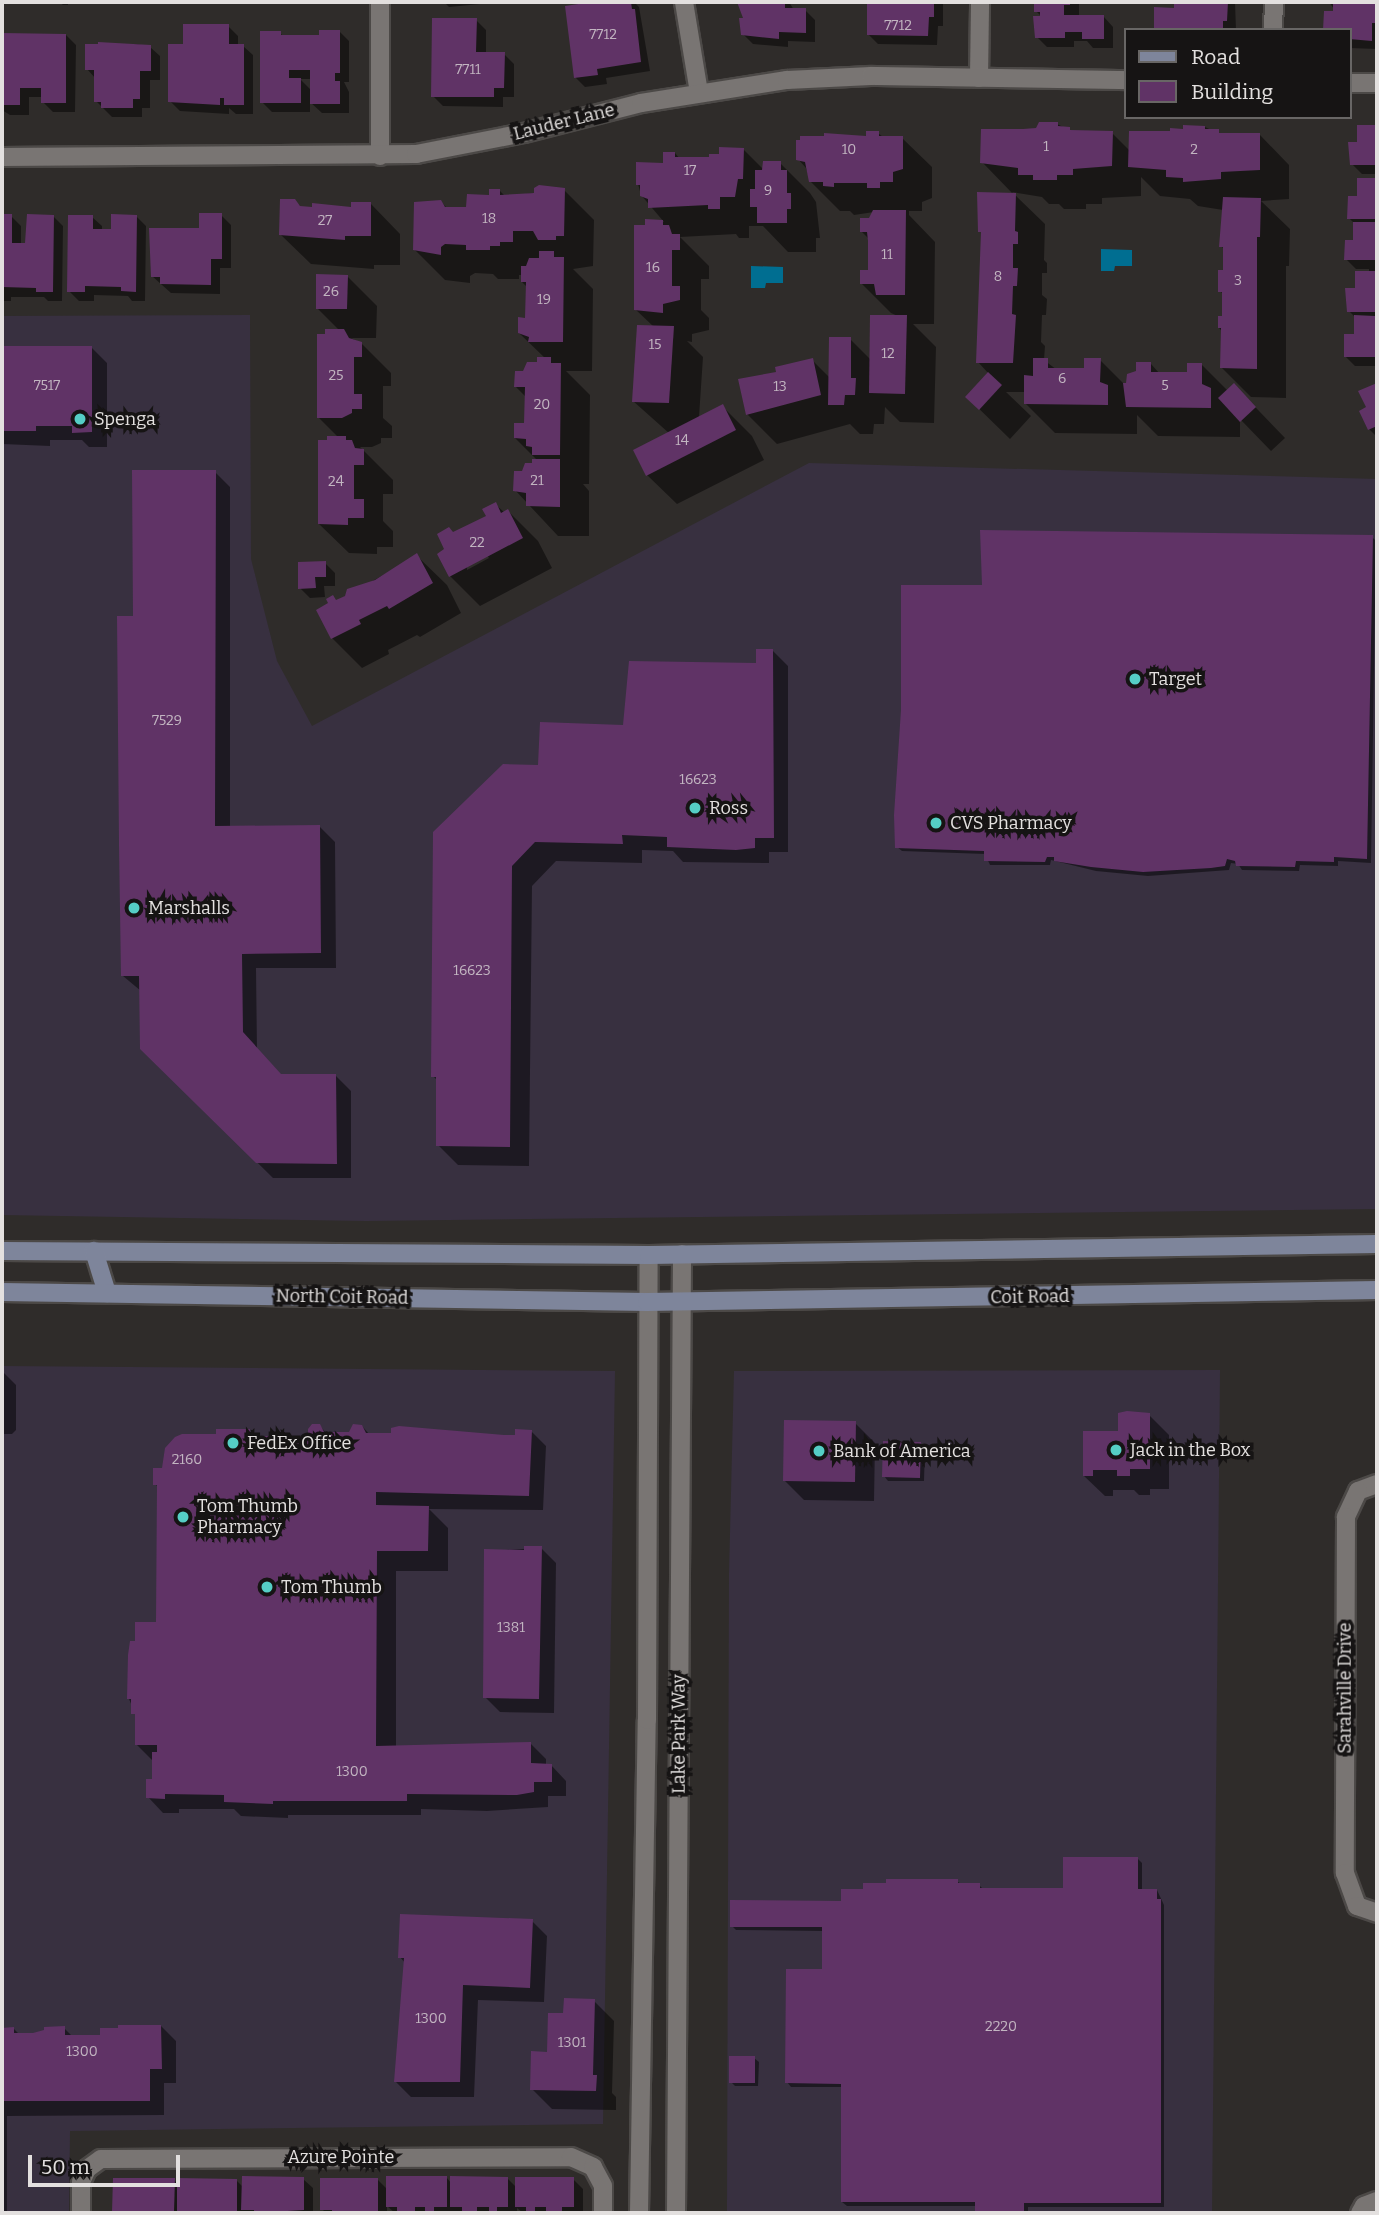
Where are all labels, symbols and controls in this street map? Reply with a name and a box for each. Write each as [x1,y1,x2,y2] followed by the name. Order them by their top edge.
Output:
[884,18,912,34] house number: 7712
[589,27,617,43] house number: 7712
[1124,28,1351,119] legend
[1191,44,1240,70] text: Road
[455,62,481,78] house number: 7711
[1191,79,1273,105] text: Building
[511,99,617,145] street label: Lauder Lane
[1043,139,1049,155] house number: 1
[842,142,856,158] house number: 10
[1190,142,1198,158] house number: 2
[684,163,696,179] house number: 17
[764,183,772,199] house number: 9
[482,211,496,227] house number: 18
[318,213,332,229] house number: 27
[881,247,893,263] house number: 11
[646,260,660,276] house number: 16
[994,269,1002,285] house number: 8
[1234,273,1242,289] house number: 3
[323,284,339,300] house number: 26
[537,292,551,308] house number: 19
[648,337,662,353] house number: 15
[881,346,895,362] house number: 12
[328,368,344,384] house number: 25
[1058,371,1066,387] house number: 6
[34,378,60,394] house number: 7517
[1161,378,1169,394] house number: 5
[773,379,787,395] house number: 13
[534,397,550,413] house number: 20
[94,408,156,430] place label: Spenga
[72,411,88,427] marker: Spenga
[675,433,689,449] house number: 14
[530,473,544,489] house number: 21
[328,474,344,490] house number: 24
[469,535,485,551] house number: 22
[1149,668,1202,690] place label: Target
[1127,671,1143,687] marker: Target
[152,713,182,729] house number: 7529
[679,772,717,788] house number: 16623
[709,797,748,819] place label: Ross
[687,800,703,816] marker: Ross
[950,812,1072,834] place label: CVS Pharmacy
[928,815,944,831] marker: CVS Pharmacy
[148,897,230,919] place label: Marshalls
[126,900,142,916] marker: Marshalls
[453,963,491,979] house number: 16623
[275,1285,409,1309] street label: North Coit Road
[990,1286,1070,1308] street label: Coit Road
[247,1432,351,1454] place label: FedEx Office
[225,1435,241,1451] marker: FedEx Office
[1130,1439,1251,1461] place label: Jack in the Box
[833,1440,971,1462] place label: Bank of America
[1108,1442,1124,1458] marker: Jack in the Box
[811,1443,827,1459] marker: Bank of America
[172,1452,202,1468] house number: 2160
[197,1496,298,1538] place label: Tom Thumb Pharmacy
[175,1509,191,1525] marker: Tom Thumb Pharmacy
[281,1576,382,1598] place label: Tom Thumb
[259,1579,275,1595] marker: Tom Thumb
[497,1620,525,1636] house number: 1381
[1334,1622,1356,1754] street label: Sarahville Drive
[668,1674,690,1794] street label: Lake Park Way
[336,1764,368,1780] house number: 1300
[415,2011,447,2027] house number: 1300
[985,2019,1017,2035] house number: 2220
[558,2035,586,2051] house number: 1301
[66,2044,98,2060] house number: 1300
[32,2142,184,2186] scale bar
[288,2146,394,2168] street label: Azure Pointe
[41,2154,90,2180] text: 50 m

